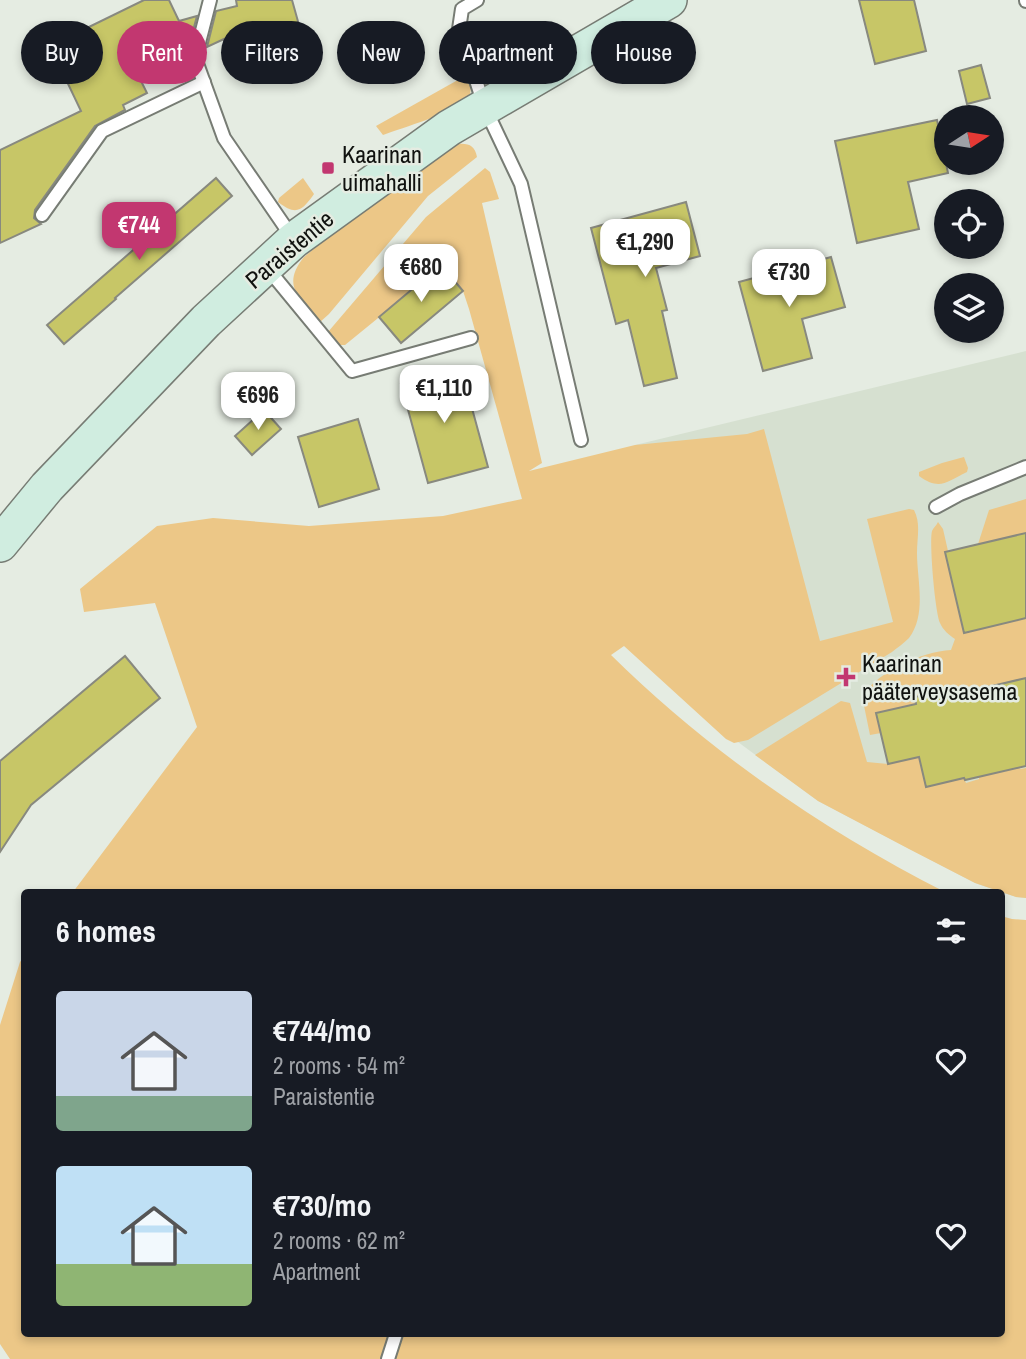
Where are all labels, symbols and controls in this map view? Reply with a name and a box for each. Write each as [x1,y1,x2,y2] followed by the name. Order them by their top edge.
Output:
[21,21,103,84] chip: Buy
[117,21,207,84] chip: Rent
[221,21,323,84] chip: Filters
[337,21,425,84] chip: New
[439,21,577,84] chip: Apartment
[591,21,696,84] chip: House
[934,105,1004,175] north arrow
[934,105,1004,343] map controls
[342,138,422,198] place label: Kaarinan uimahalli
[320,160,336,176] marker: Kaarinan uimahalli
[934,189,1004,259] button: locate
[98,202,180,262] pin: €744
[238,203,340,295] street label: Paraistentie
[118,209,160,240] text: €744
[588,219,702,279] pin: €1,290
[616,226,674,257] text: €1,290
[380,244,462,304] pin: €680
[748,250,830,309] pin: €730
[400,251,442,282] text: €680
[768,256,810,287] text: €730
[934,273,1004,343] button: layers
[387,366,501,425] pin: €1,110
[217,372,299,432] pin: €696
[416,372,472,403] text: €1,110
[237,379,279,410] text: €696
[862,647,1017,707] place label: Kaarinan pääterveysasema
[836,667,856,687] marker: Kaarinan pääterveysasema
[56,911,156,951] text: 6 homes
[932,912,970,950] icon: filters
[273,1010,371,1050] text: €744/mo
[112,1019,196,1103] icon: home
[932,1042,970,1080] icon: heart
[273,1050,405,1081] text: 2 rooms · 54 m²
[273,1081,375,1112] text: Paraistentie
[273,1185,371,1225] text: €730/mo
[112,1194,196,1278] icon: home
[932,1217,970,1255] icon: heart
[273,1225,405,1256] text: 2 rooms · 62 m²
[273,1256,360,1287] text: Apartment

